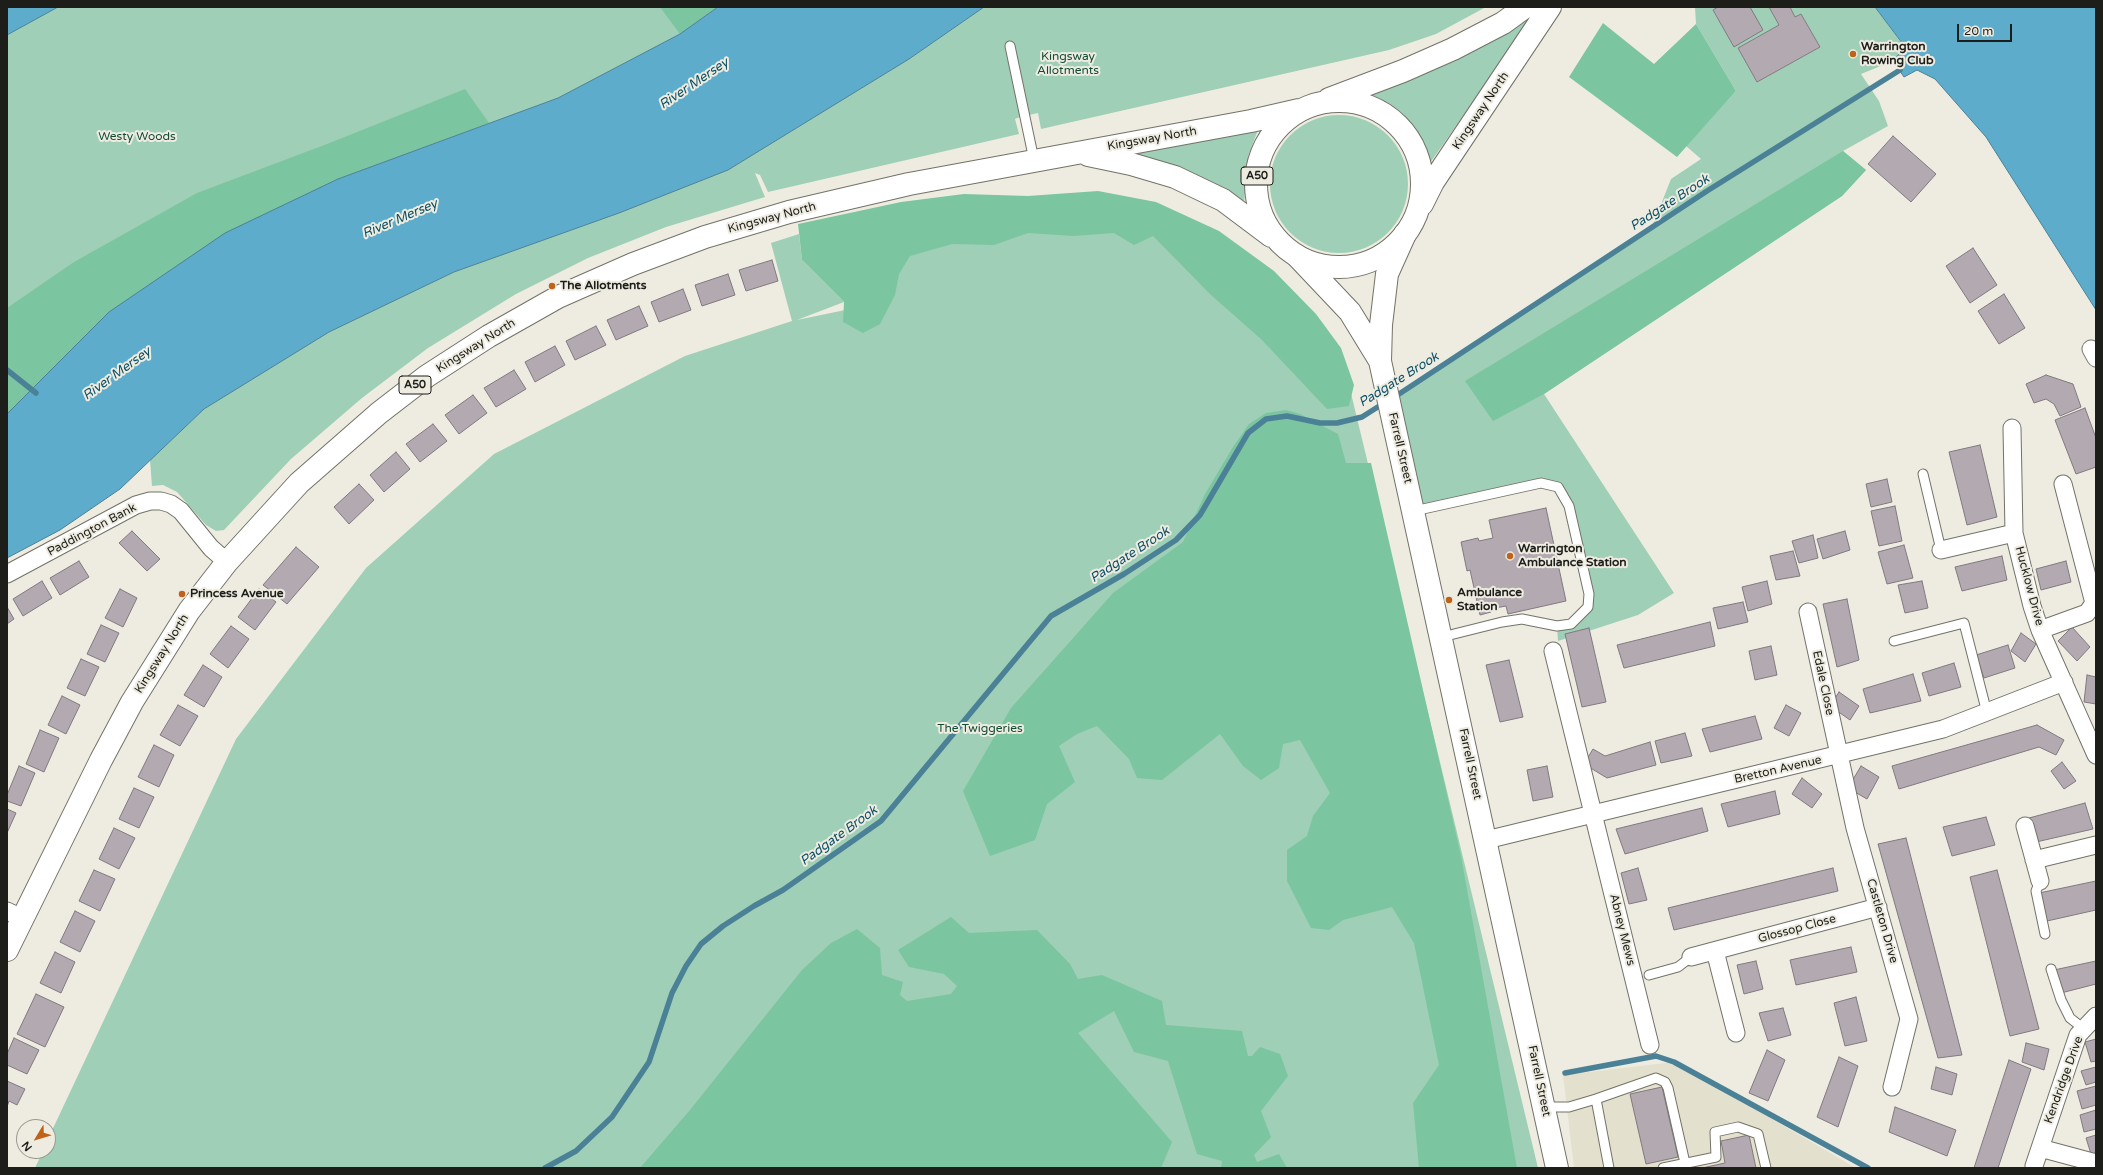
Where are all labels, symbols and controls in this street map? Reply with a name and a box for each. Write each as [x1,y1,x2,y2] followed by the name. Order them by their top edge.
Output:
[1959,16,2014,42] scale bar
[1964,24,1993,38] text: 20 m
[1861,40,1933,68] place label: Warrington Rowing Club
[1848,49,1858,59] marker: Warrington Rowing Club
[1037,50,1099,78] park label: Kingsway Allotments
[656,55,732,113] water label: River Mersey
[1450,69,1512,153] street label: Kingsway North
[1106,124,1198,154] street label: Kingsway North
[98,130,176,144] park label: Westy Woods
[1241,167,1273,185] road number: A50
[1627,172,1713,234] water label: Padgate Brook
[360,196,440,242] water label: River Mersey
[726,199,818,237] street label: Kingsway North
[560,279,646,293] place label: The Allotments
[547,281,557,291] marker: The Allotments
[434,316,518,376] street label: Kingsway North
[80,344,154,404] water label: River Mersey
[1356,349,1442,411] water label: Padgate Brook
[399,376,431,394] road number: A50
[1385,411,1415,485] street label: Farrell Street
[45,500,139,560] street label: Paddington Bank
[1087,524,1173,586] water label: Padgate Brook
[1518,542,1627,570] place label: Warrington Ambulance Station
[2011,545,2047,627] street label: Hucklow Drive
[1505,551,1515,561] marker: Warrington Ambulance Station
[1457,586,1522,614] place label: Ambulance Station
[190,587,284,601] place label: Princess Avenue
[177,589,187,599] marker: Princess Avenue
[1444,595,1454,605] marker: Ambulance Station
[132,612,192,696] street label: Kingsway North
[1809,649,1837,717] street label: Edale Close
[937,722,1023,736] park label: The Twiggeries
[1455,727,1485,801] street label: Farrell Street
[1733,753,1823,787] street label: Bretton Avenue
[797,803,881,869] water label: Padgate Brook
[1863,877,1901,965] street label: Castleton Drive
[1606,893,1638,967] street label: Abney Mews
[1756,912,1838,946] street label: Glossop Close
[2042,1034,2086,1126] street label: Kendridge Drive
[1524,1044,1554,1118] street label: Farrell Street
[16,1119,56,1159] north arrow
[19,1139,35,1154] text: N

